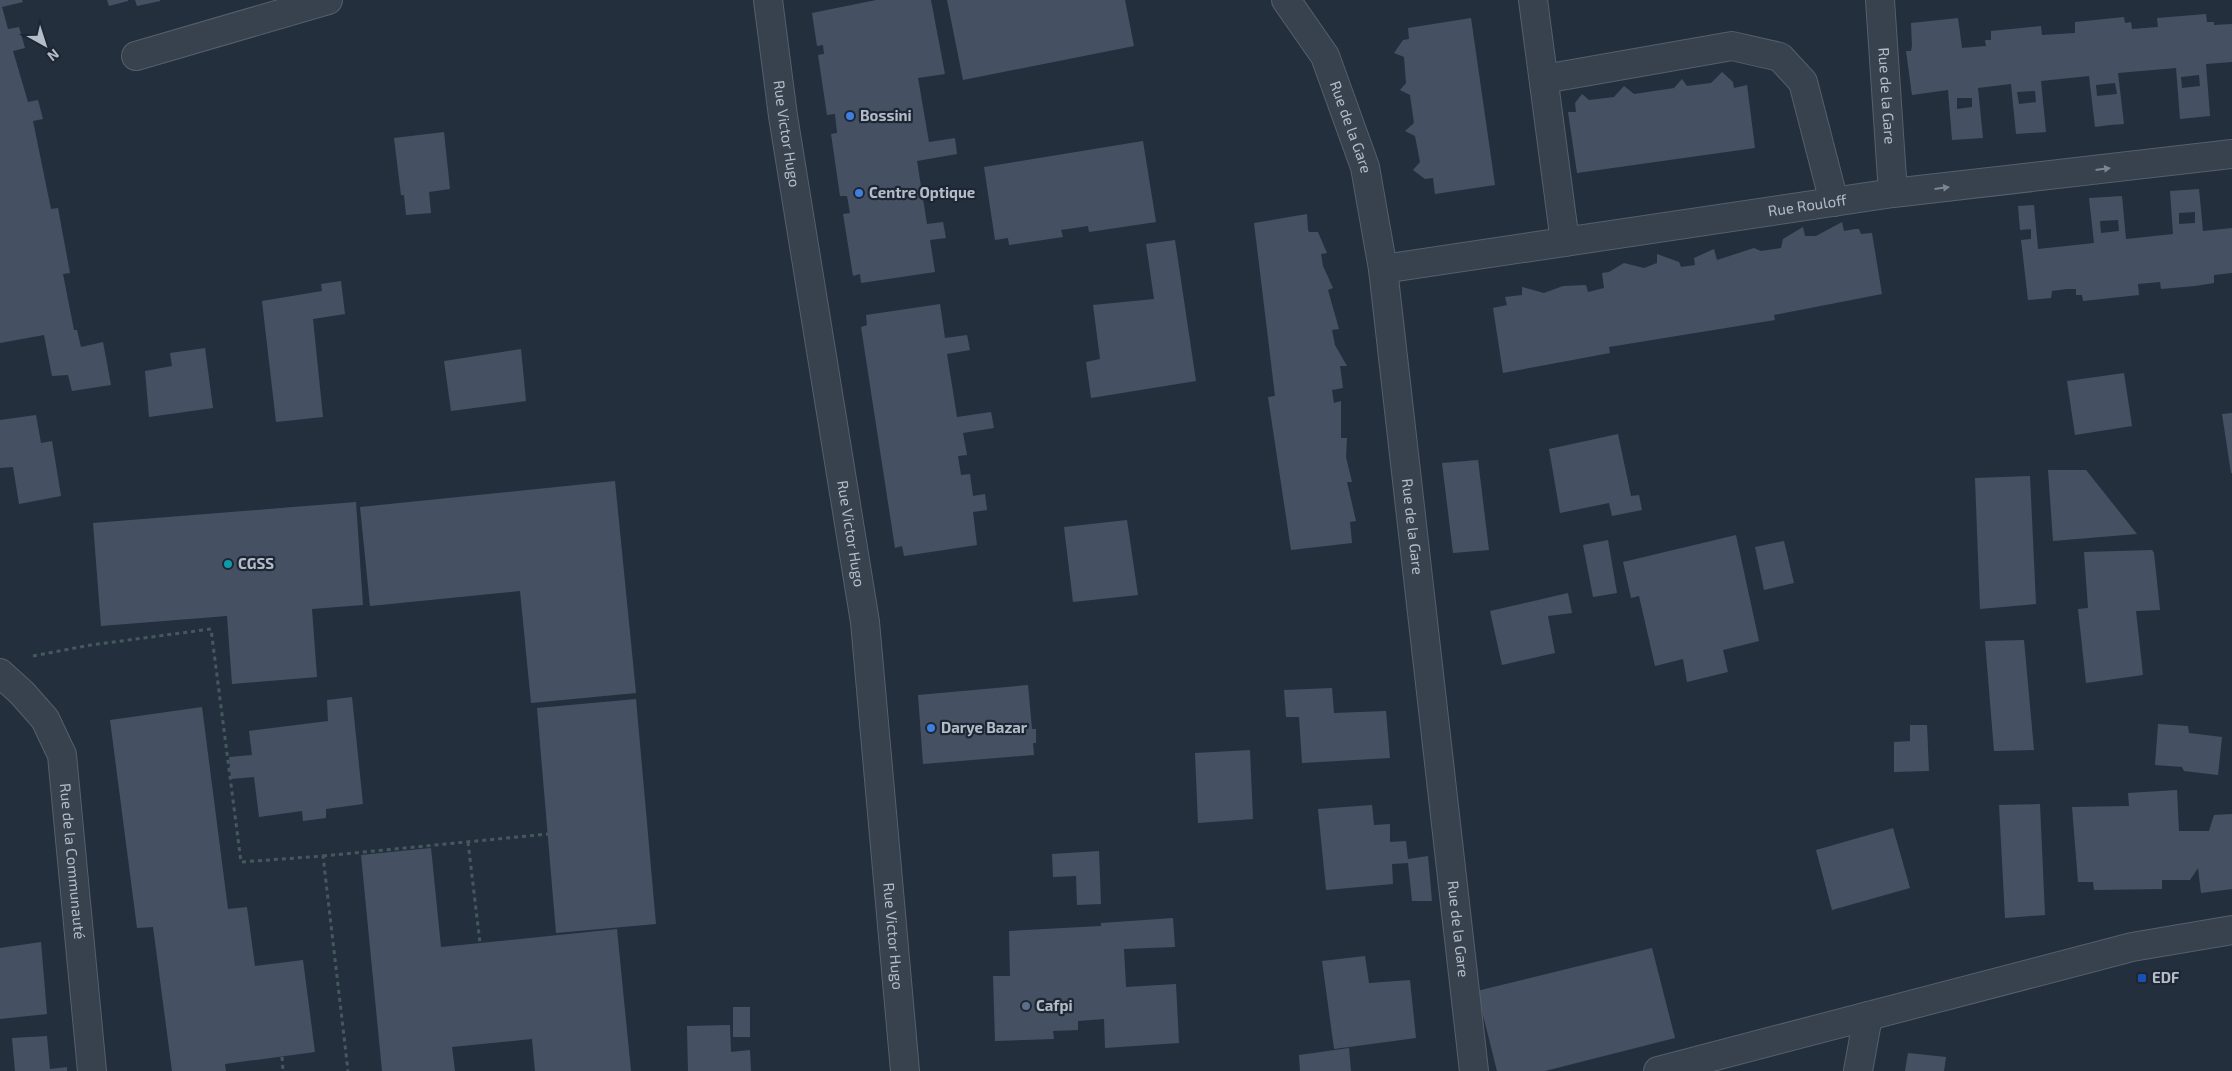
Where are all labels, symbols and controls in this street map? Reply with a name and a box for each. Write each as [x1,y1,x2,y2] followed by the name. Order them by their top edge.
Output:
[20,20,70,70] north arrow
[44,46,63,65] text: N
[1875,47,1900,145] street label: Rue de la Gare
[1327,78,1376,175] street label: Rue de la Gare
[770,79,804,188] street label: Rue Victor Hugo
[860,106,912,124] place label: Bossini
[844,110,856,122] marker: Bossini
[2095,164,2111,172] one-way arrow
[869,183,975,201] place label: Centre Optique
[1934,183,1950,191] one-way arrow
[853,187,865,199] marker: Centre Optique
[1767,190,1848,220] street label: Rue Rouloff
[1399,477,1428,576] street label: Rue de la Gare
[834,479,869,588] street label: Rue Victor Hugo
[238,554,274,572] place label: CGSS
[222,558,234,570] marker: CGSS
[941,718,1028,737] place label: Darye Bazar
[925,722,937,734] marker: Darye Bazar
[57,782,89,940] street label: Rue de la Communauté
[1444,880,1473,978] street label: Rue de la Gare
[880,882,908,991] street label: Rue Victor Hugo
[2152,968,2179,986] place label: EDF
[2136,972,2148,984] marker: EDF
[1036,996,1073,1014] place label: Cafpi
[1020,1000,1032,1012] marker: Cafpi

